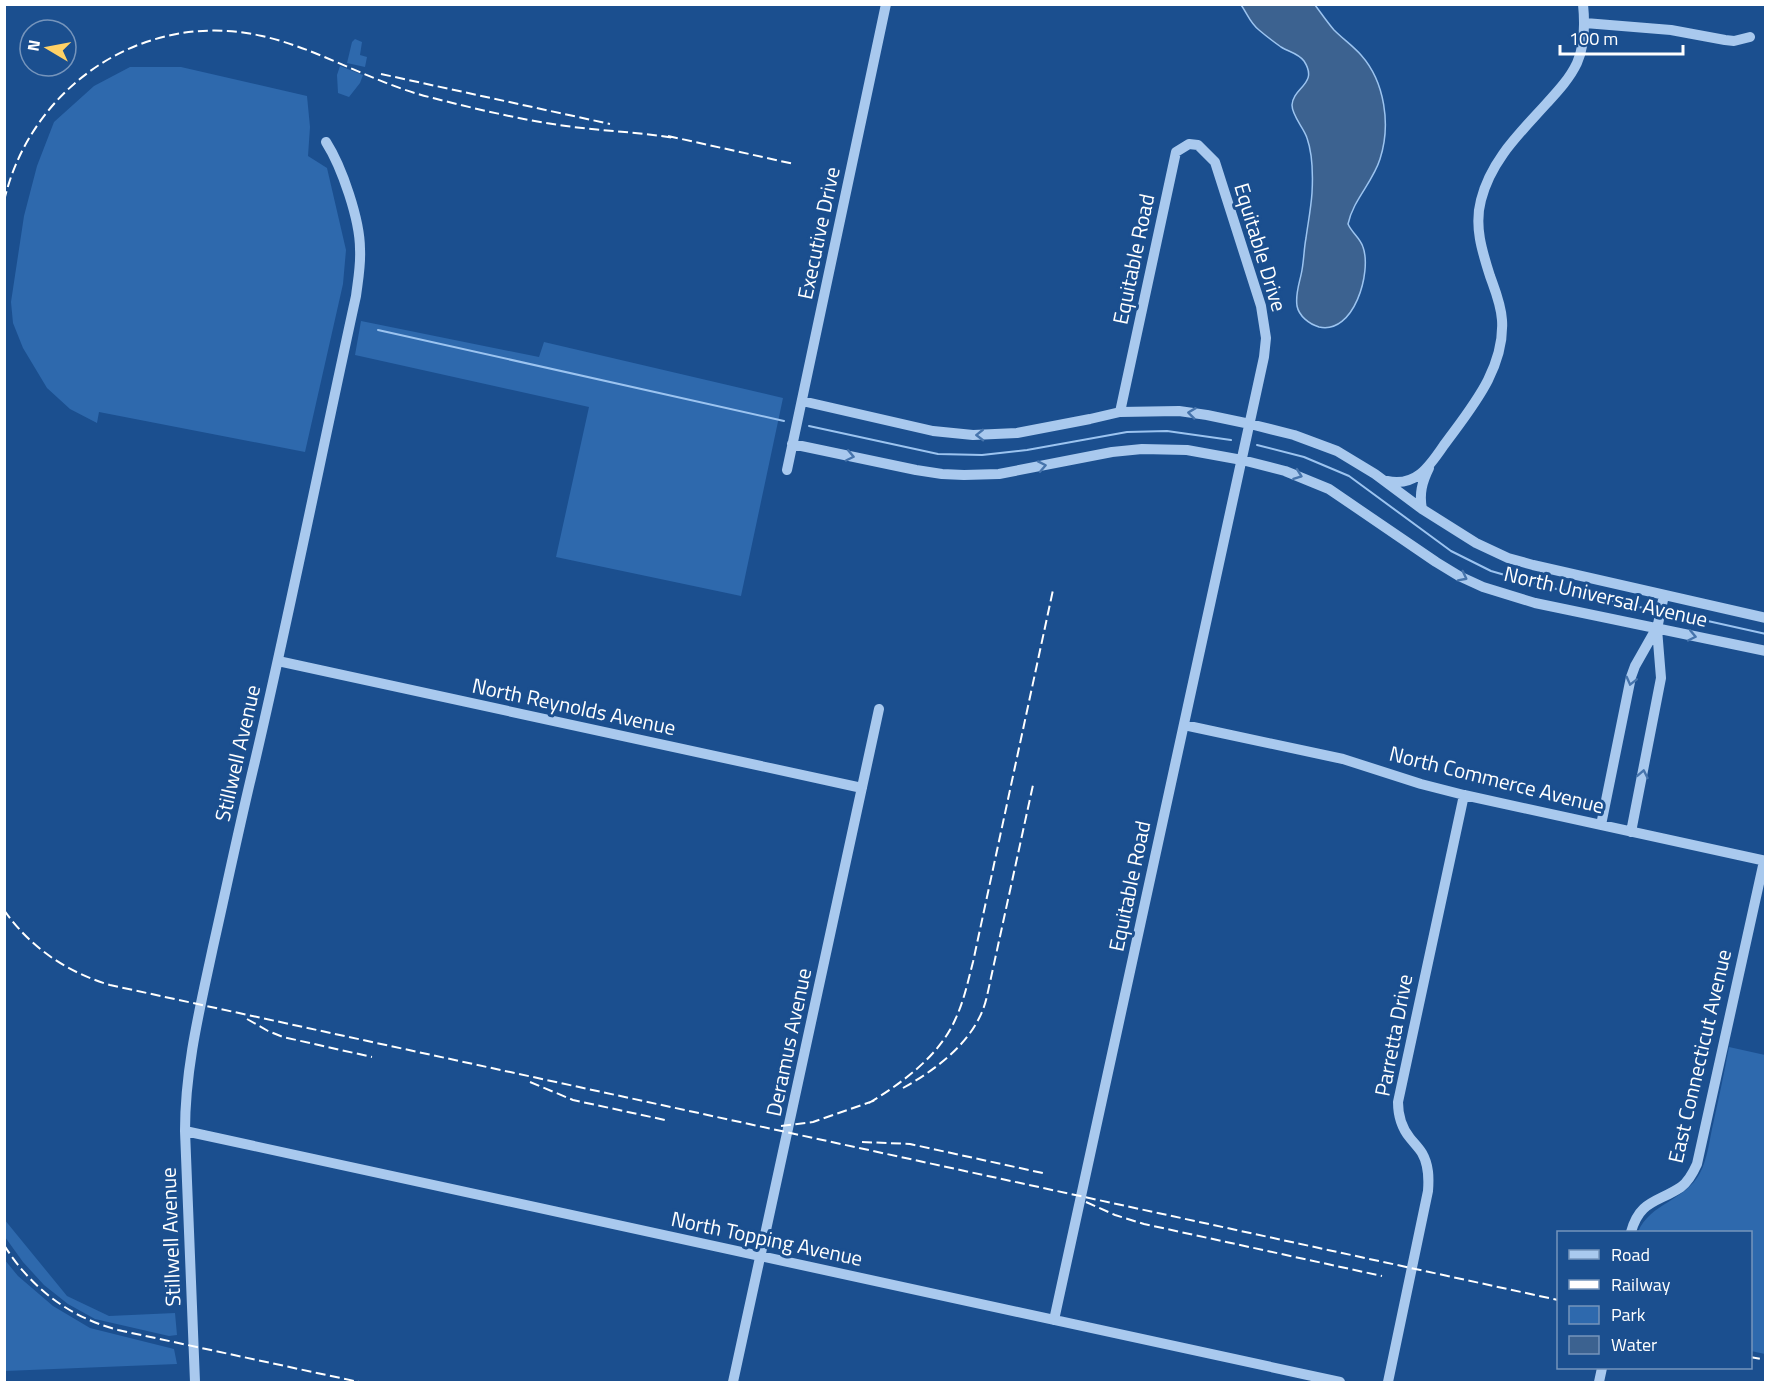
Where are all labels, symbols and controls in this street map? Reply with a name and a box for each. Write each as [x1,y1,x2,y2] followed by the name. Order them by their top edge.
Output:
[18,18,78,78] north arrow
[1560,18,1683,56] scale bar
[1569,25,1618,52] text: 100 m
[20,38,46,53] text: N
[788,164,848,302] street label: Executive Drive
[1226,179,1296,315] street label: Equitable Drive
[1104,191,1162,327] street label: Equitable Road
[1188,407,1197,420] one-way arrow
[976,428,985,441] one-way arrow
[844,449,854,462] one-way arrow
[1038,460,1047,472] one-way arrow
[1292,468,1303,481] one-way arrow
[1501,557,1711,635] street label: North Universal Avenue
[1457,570,1468,582] one-way arrow
[1687,629,1697,642] one-way arrow
[469,669,679,743] street label: North Reynolds Avenue
[1625,676,1638,686] one-way arrow
[206,681,268,825] street label: Stillwell Avenue
[1386,737,1608,821] street label: North Commerce Avenue
[1636,770,1649,780] one-way arrow
[1100,818,1158,954] street label: Equitable Road
[1659,946,1739,1166] street label: East Connecticut Avenue
[757,965,819,1119] street label: Deramus Avenue
[1366,971,1420,1099] street label: Parretta Drive
[152,1167,188,1307] street label: Stillwell Avenue
[668,1202,866,1274] street label: North Topping Avenue
[1557,1231,1752,1369] legend
[1611,1241,1650,1268] text: Road
[1611,1271,1671,1298] text: Railway
[1611,1301,1646,1328] text: Park
[1611,1331,1657,1358] text: Water

